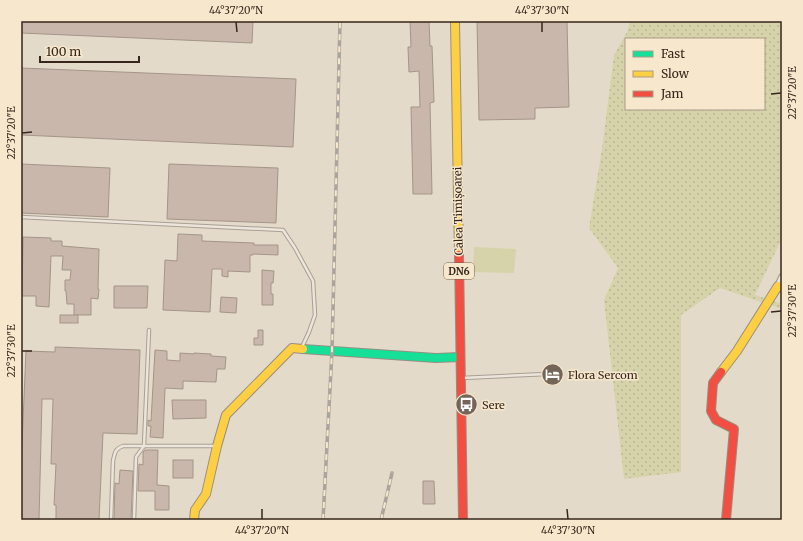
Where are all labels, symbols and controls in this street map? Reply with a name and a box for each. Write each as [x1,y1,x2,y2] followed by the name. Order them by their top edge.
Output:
[209,4,263,17] text: 44°37'20"N
[515,4,569,17] text: 44°37'30"N
[40,38,139,64] scale bar
[625,38,765,110] legend
[46,44,81,59] text: 100 m
[661,46,685,61] text: Fast
[661,66,690,81] text: Slow
[786,66,799,120] text: 22°37'20"E
[660,86,684,101] text: Jam
[5,106,18,160] text: 22°37'20"E
[450,166,466,255] street label: Calea Timișoarei
[444,263,474,279] road number: DN6
[786,284,799,337] text: 22°37'30"E
[5,324,18,377] text: 22°37'30"E
[540,362,566,388] hotel icon: Flora Sercom
[568,368,638,382] place label: Flora Sercom
[454,392,480,418] bus stop icon: Sere
[482,398,505,412] place label: Sere
[235,524,289,537] text: 44°37'20"N
[541,524,595,537] text: 44°37'30"N

